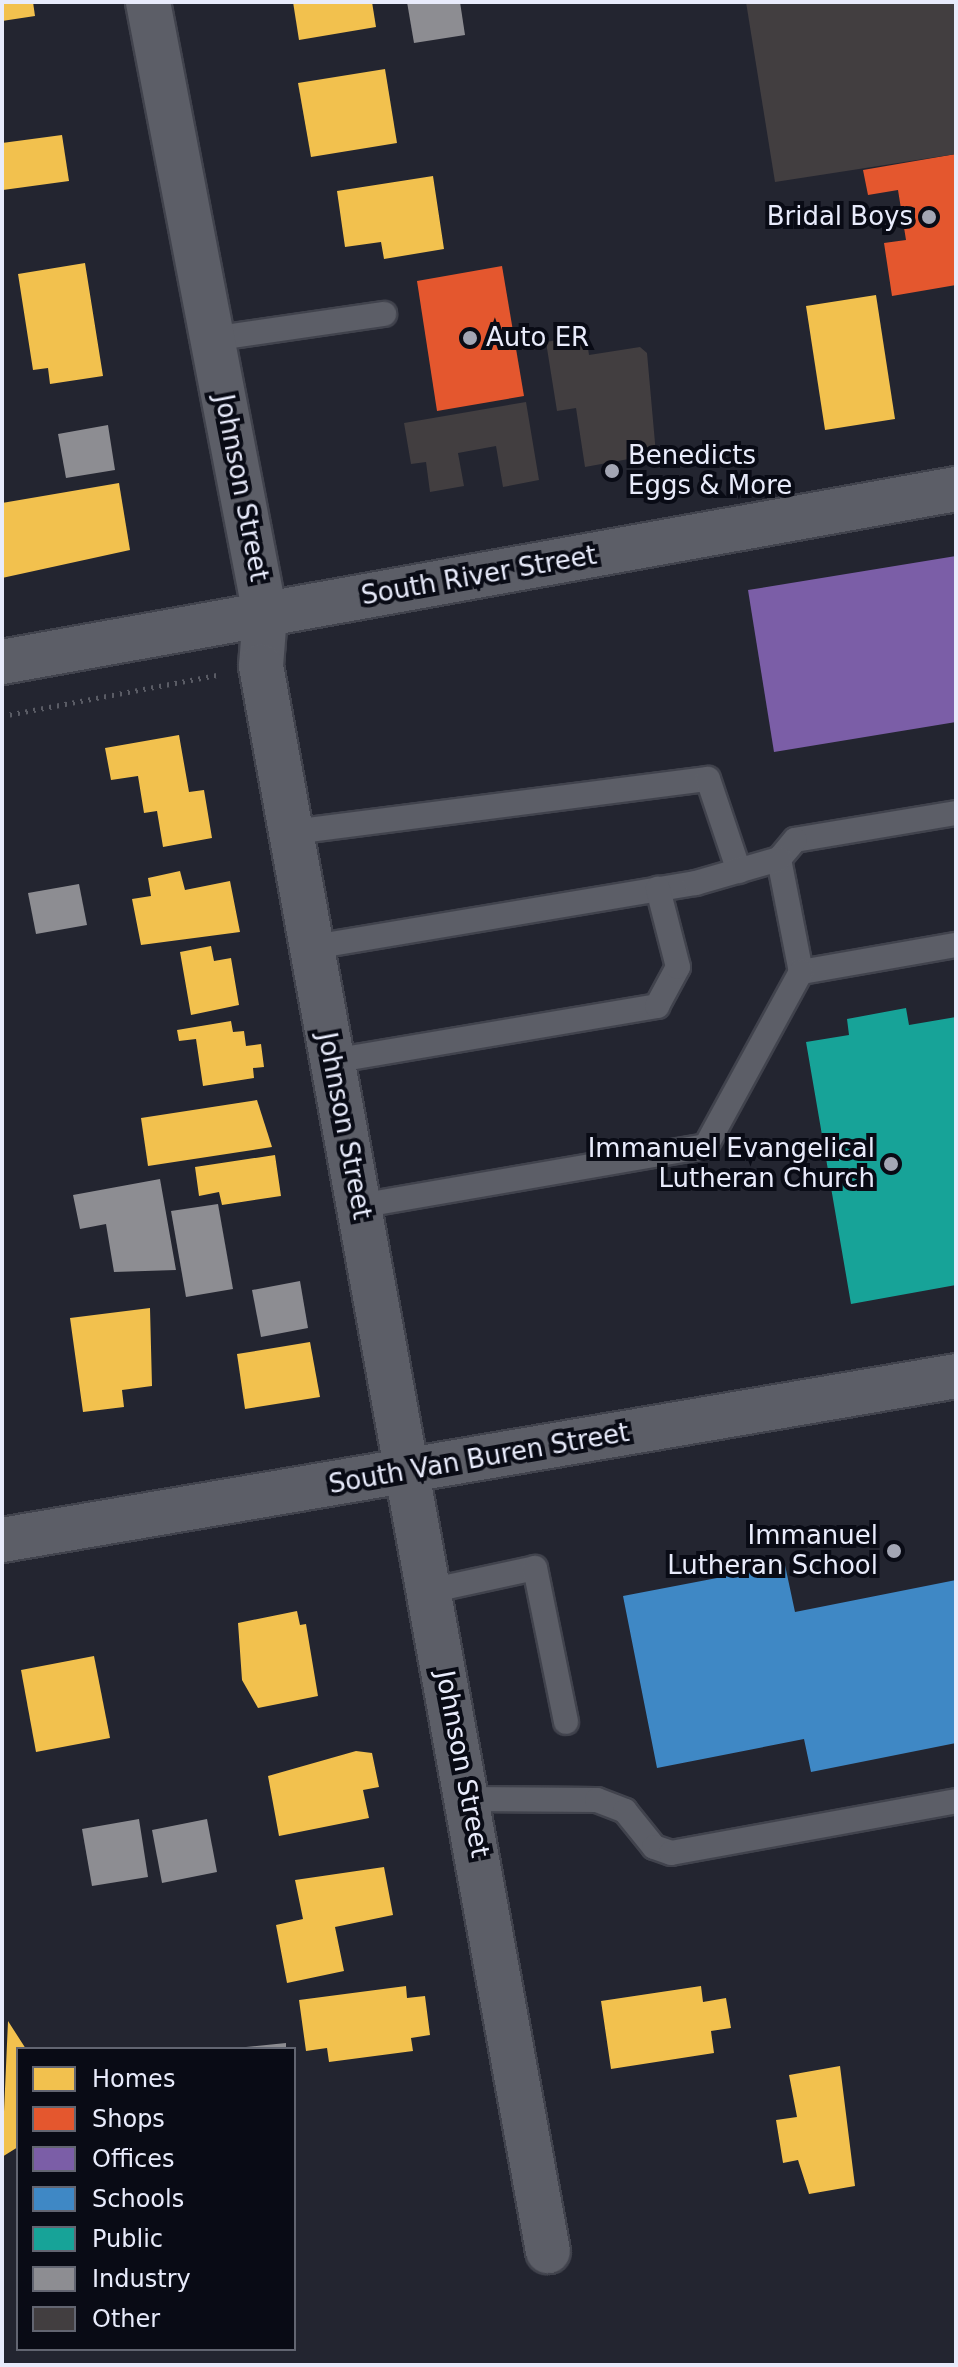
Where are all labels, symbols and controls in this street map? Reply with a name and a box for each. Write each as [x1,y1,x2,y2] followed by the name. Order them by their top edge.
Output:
[767,201,913,233] place label: Bridal Boys
[920,208,938,226] marker: Bridal Boys
[486,322,589,354] place label: Auto ER
[461,329,479,347] marker: Auto ER
[208,392,274,584] street label: Johnson Street
[628,440,792,502] place label: Benedicts Eggs & More
[603,462,621,480] marker: Benedicts Eggs & More
[359,540,599,612] street label: South River Street
[311,1030,377,1222] street label: Johnson Street
[588,1133,875,1194] place label: Immanuel Evangelical Lutheran Church
[882,1155,900,1173] marker: Immanuel Evangelical Lutheran Church
[326,1417,632,1501] street label: South Van Buren Street
[667,1520,878,1582] place label: Immanuel Lutheran School
[885,1542,903,1560] marker: Immanuel Lutheran School
[429,1668,495,1860] street label: Johnson Street
[16,2047,296,2351] legend
[92,2065,175,2093] text: Homes
[92,2105,165,2133] text: Shops
[92,2145,175,2173] text: Offices
[92,2185,184,2213] text: Schools
[92,2225,163,2253] text: Public
[92,2265,191,2293] text: Industry
[92,2305,160,2333] text: Other

